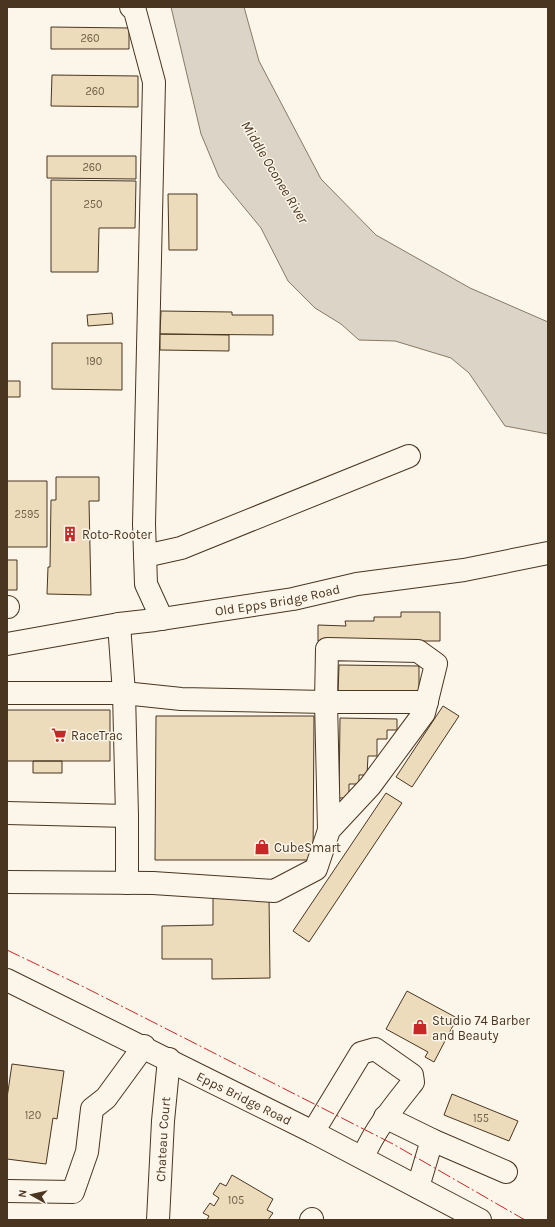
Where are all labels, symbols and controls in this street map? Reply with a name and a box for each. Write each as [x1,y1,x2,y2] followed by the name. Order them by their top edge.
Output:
[80,32,100,45] house number: 260
[85,85,105,98] house number: 260
[237,118,313,228] water label: Middle Oconee River
[82,161,102,174] house number: 260
[83,198,103,211] house number: 250
[86,355,102,368] house number: 190
[14,508,40,521] house number: 2595
[61,525,79,543] building icon: Roto-Rooter
[82,527,152,542] place label: Roto-Rooter
[214,581,341,619] street label: Old Epps Bridge Road
[50,726,68,744] supermarket icon: RaceTrac
[71,728,123,743] place label: RaceTrac
[253,838,271,856] shop icon: CubeSmart
[274,840,341,855] place label: CubeSmart
[432,1013,530,1043] place label: Studio 74 Barber and Beauty
[411,1018,429,1036] shop icon: Studio 74 Barber and Beauty
[194,1069,294,1128] street label: Epps Bridge Road
[153,1096,173,1182] street label: Chateau Court
[25,1109,41,1122] house number: 120
[473,1112,489,1125] house number: 155
[12,1175,52,1215] north arrow
[16,1189,30,1198] text: N
[228,1194,244,1207] house number: 105

